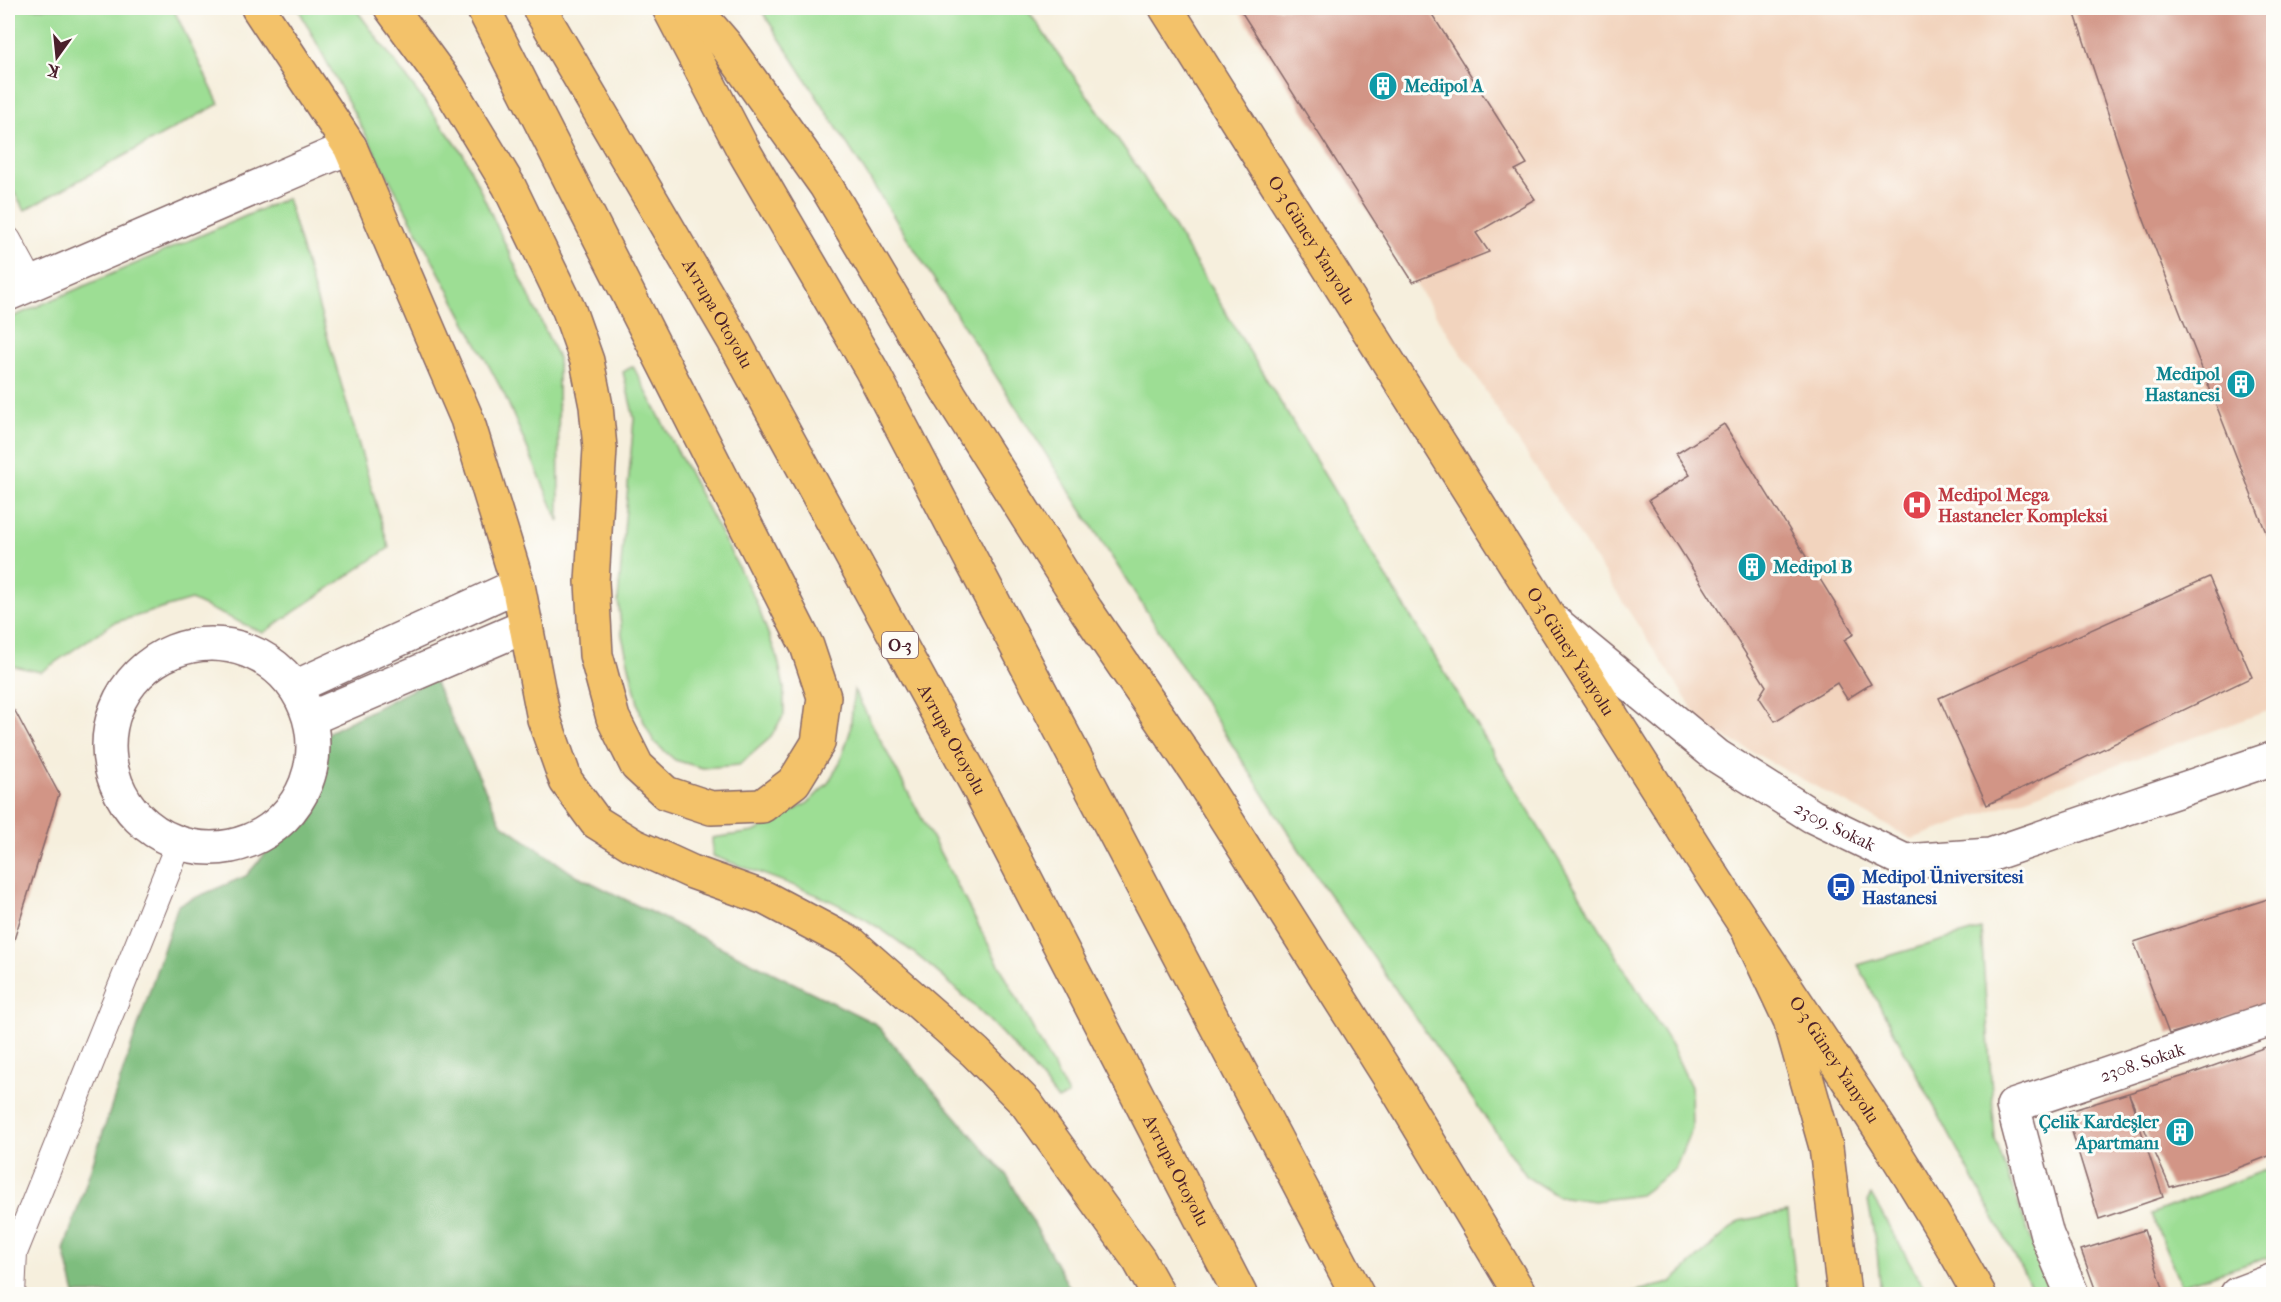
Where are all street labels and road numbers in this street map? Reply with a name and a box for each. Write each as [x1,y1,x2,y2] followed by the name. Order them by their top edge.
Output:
[1263,172,1359,308] street label: O-3 Güney Yanyolu
[677,255,757,372] street label: Avrupa Otoyolu
[1522,584,1618,720] street label: O-3 Güney Yanyolu
[882,632,918,658] road number: O-3
[912,680,990,798] street label: Avrupa Otoyolu
[1790,797,1880,856] street label: 2309. Sokak
[1784,992,1883,1127] street label: O-3 Güney Yanyolu
[2097,1039,2188,1087] street label: 2308. Sokak
[1138,1111,1213,1230] street label: Avrupa Otoyolu

